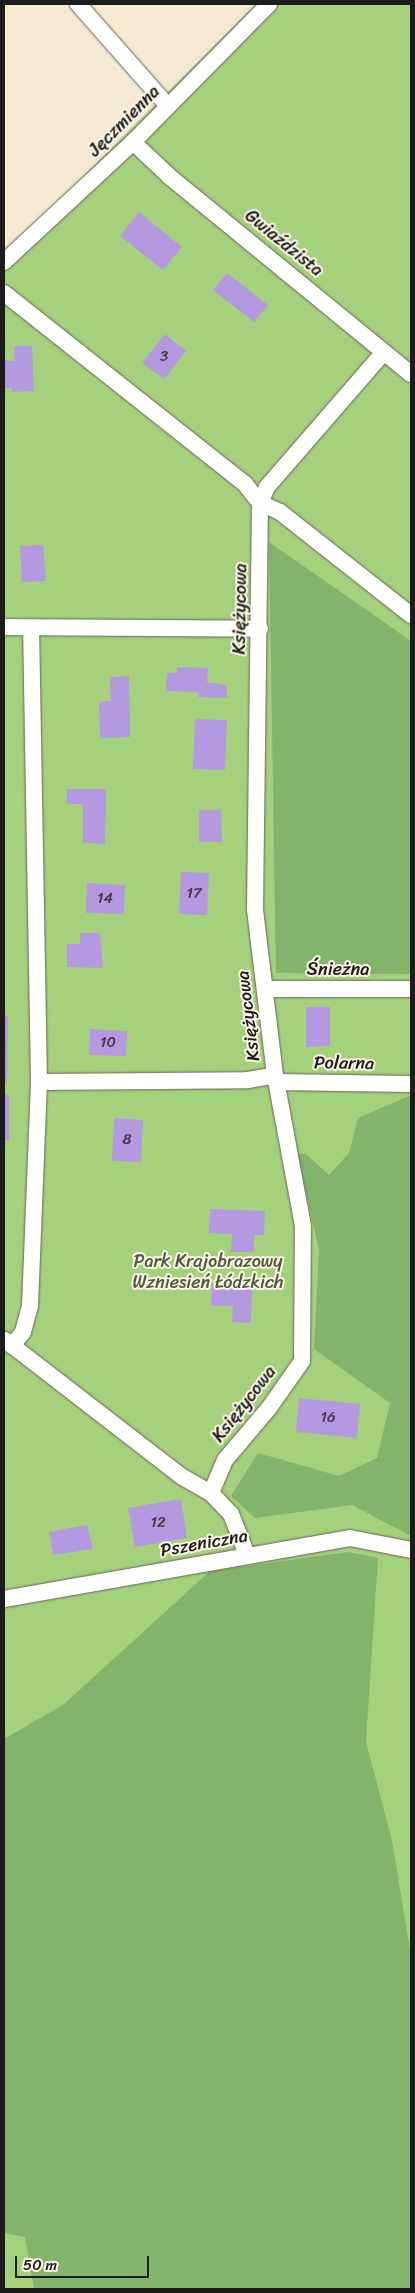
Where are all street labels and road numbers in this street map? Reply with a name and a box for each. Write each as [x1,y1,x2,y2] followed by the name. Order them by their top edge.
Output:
[84,81,164,161] street label: Jęczmienna
[241,205,327,281] street label: Gwiaździsta
[228,563,252,655] street label: Księżycowa
[307,958,369,980] street label: Śnieżna
[232,970,264,1062] street label: Księżycowa
[314,1052,374,1074] street label: Polarna
[207,1362,281,1446] street label: Księżycowa
[159,1525,249,1561] street label: Pszeniczna

